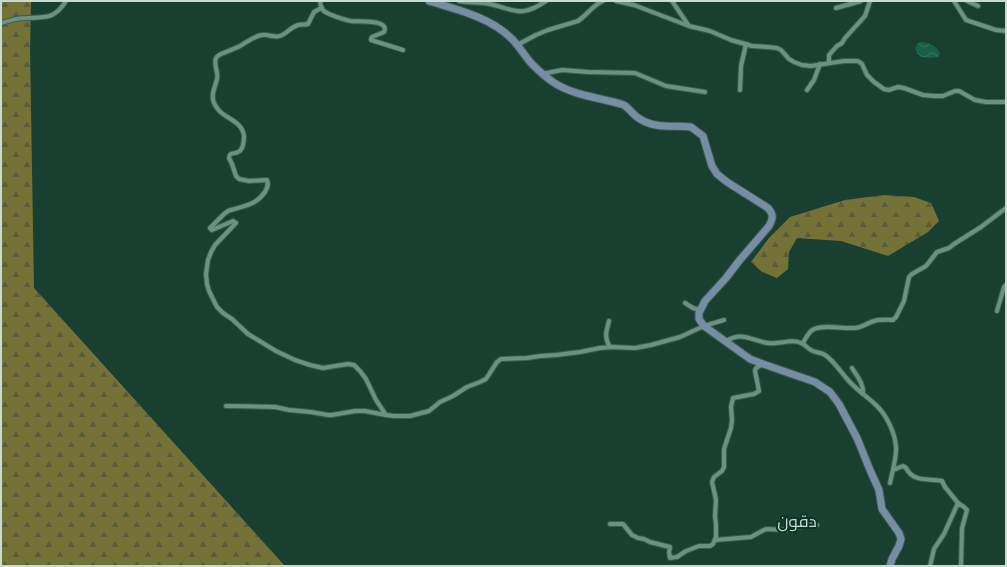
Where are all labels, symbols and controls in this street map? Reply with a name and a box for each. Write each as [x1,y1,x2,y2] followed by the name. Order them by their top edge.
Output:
[777,511,817,532] district label: دقون

